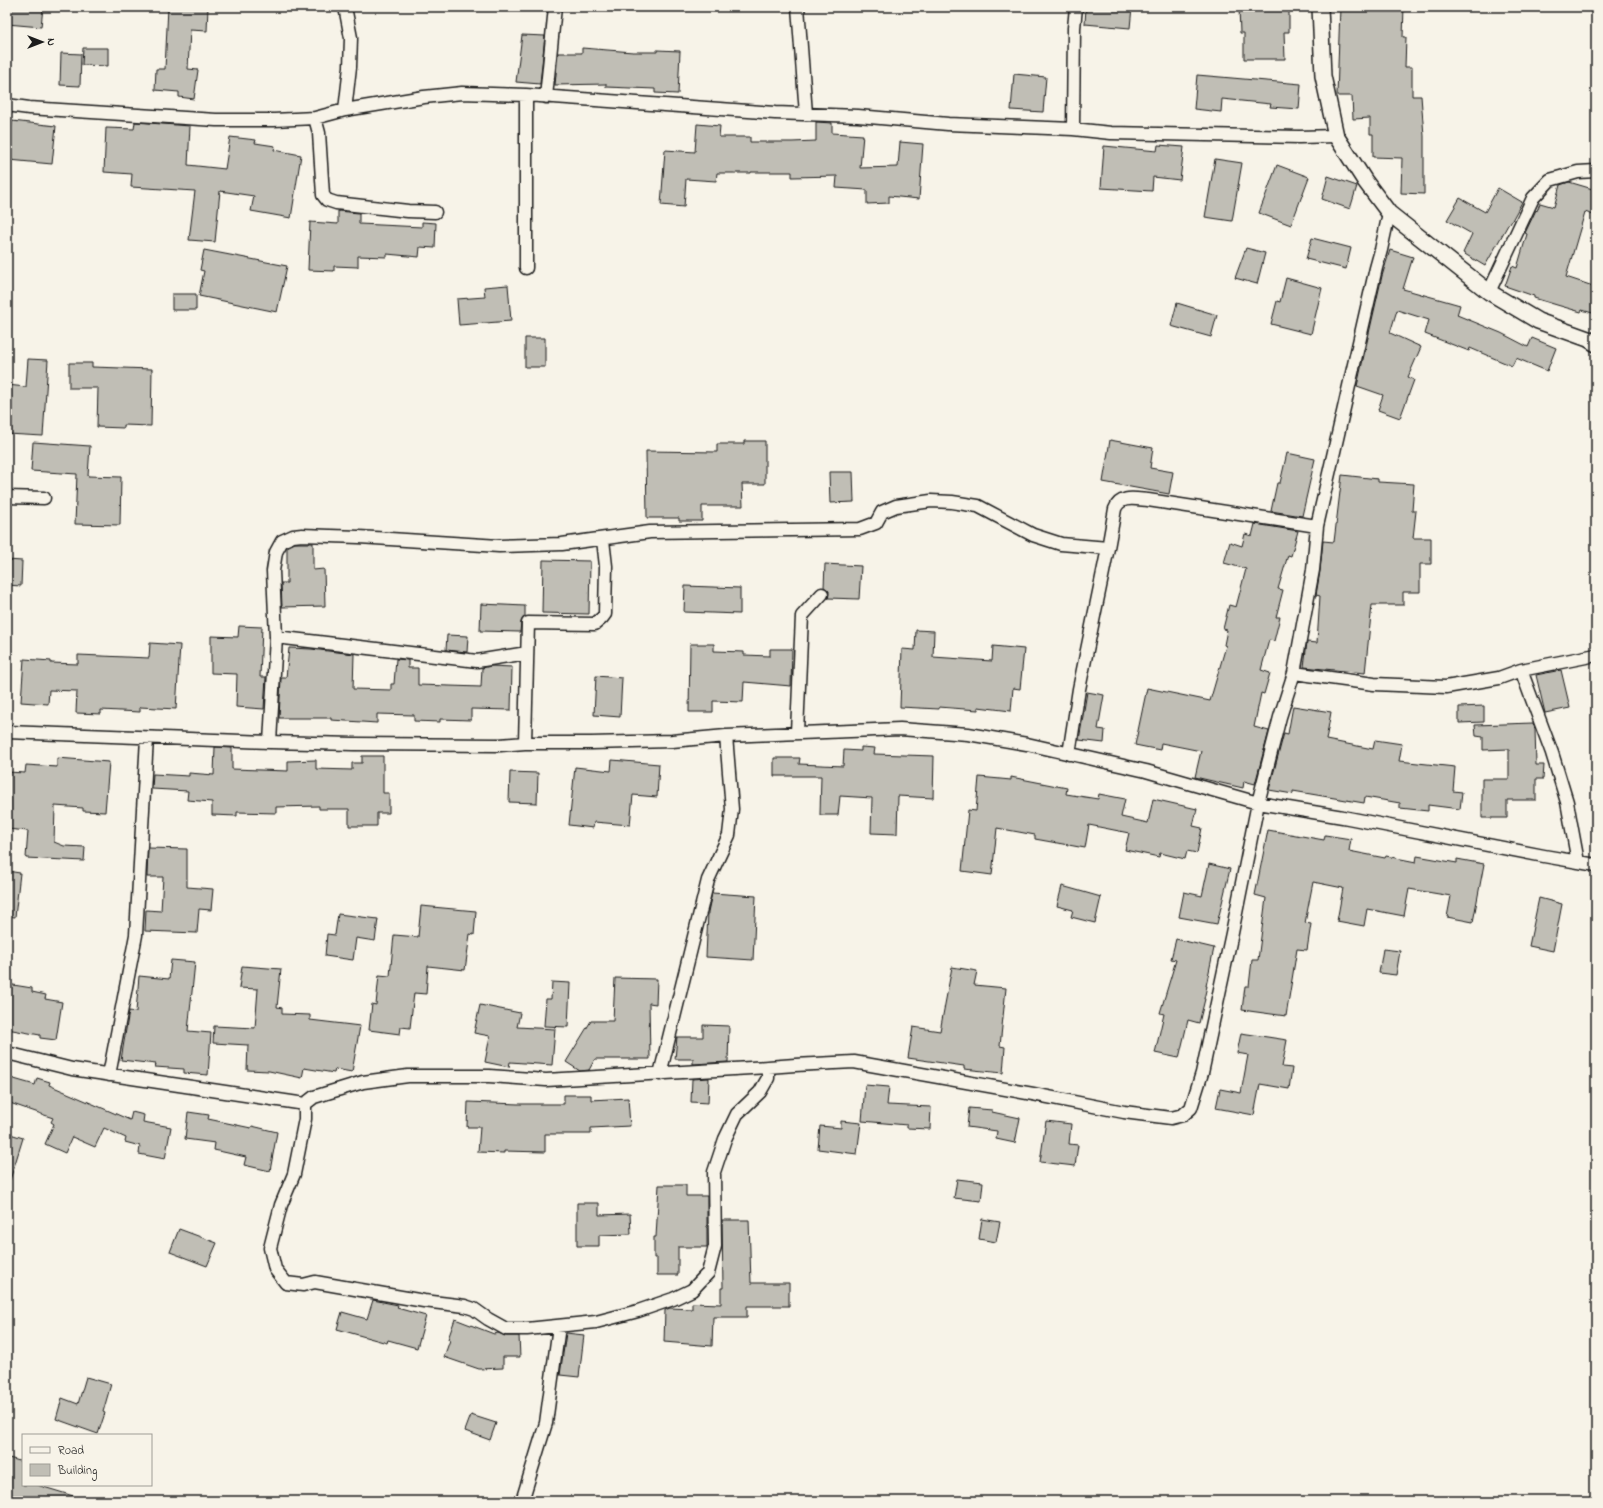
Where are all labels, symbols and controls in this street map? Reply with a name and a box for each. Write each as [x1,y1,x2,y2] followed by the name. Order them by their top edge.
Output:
[22,22,62,62] north arrow
[43,38,59,46] text: N
[22,1434,152,1486] legend
[58,1442,84,1460] text: Road
[57,1462,97,1481] text: Building

